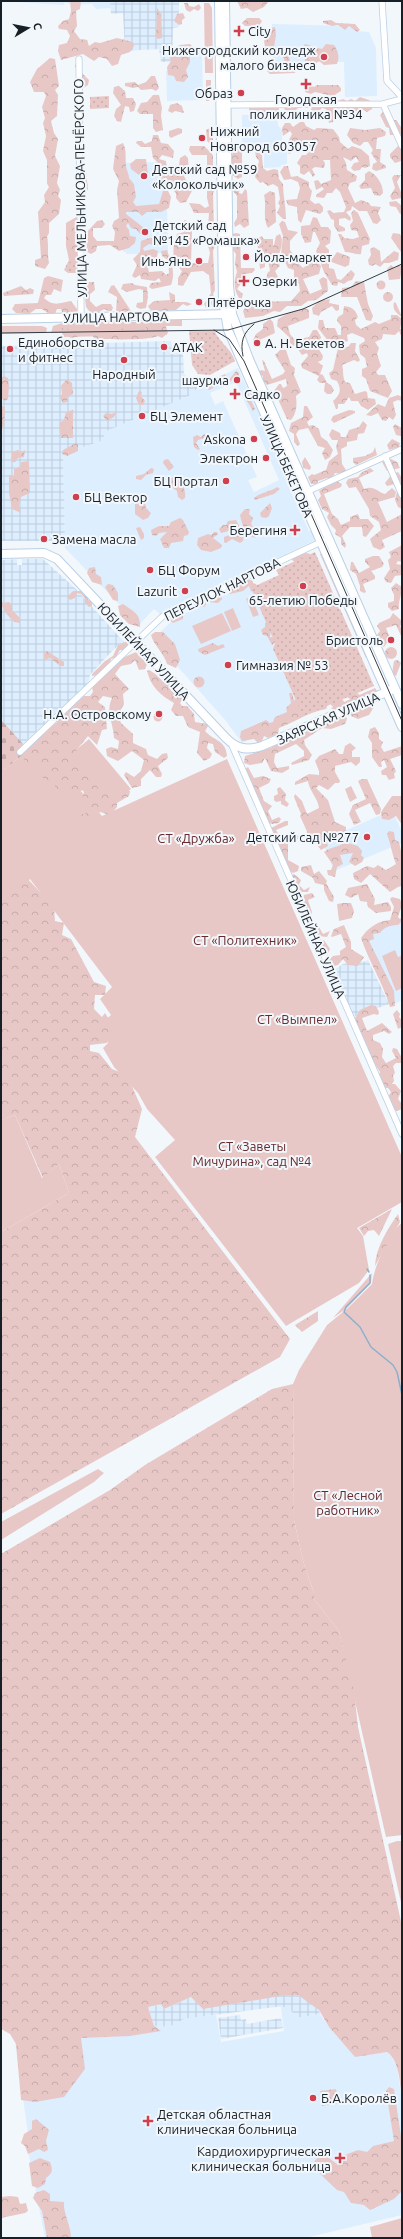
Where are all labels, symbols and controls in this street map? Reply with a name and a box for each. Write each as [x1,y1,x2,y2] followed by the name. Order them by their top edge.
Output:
[8,8,48,48] north arrow
[31,22,44,31] text: С
[248,24,271,38] place label: City
[233,25,245,37] marker: City
[162,43,316,72] place label: Нижегородский колледж малого бизнеса
[319,52,329,62] marker: Нижегородский колледж малого бизнеса
[70,78,89,298] street label: УЛИЦА МЕЛЬНИКОВА-ПЕЧЁРСКОГО
[300,78,312,90] marker: Городская поликлиника №34
[195,86,233,100] place label: Образ
[236,88,246,98] marker: Образ
[249,92,363,121] place label: Городская поликлиника №34
[210,124,316,153] place label: Нижний Новгород 603057
[197,133,207,143] marker: Нижний Новгород 603057
[152,162,257,191] place label: Детский сад №59 «Колокольчик»
[139,171,149,181] marker: Детский сад №59 «Колокольчик»
[153,218,260,247] place label: Детский сад №145 «Ромашка»
[140,227,150,237] marker: Детский сад №145 «Ромашка»
[254,250,332,264] place label: Йола-маркет
[241,252,251,262] marker: Йола-маркет
[141,254,191,268] place label: Инь-Янь
[194,256,204,266] marker: Инь-Янь
[252,274,298,288] place label: Озерки
[239,276,249,286] marker: Озерки
[207,295,271,309] place label: Пятёрочка
[194,297,204,307] marker: Пятёрочка
[63,309,169,325] street label: УЛИЦА НАРТОВА
[18,335,104,364] place label: Единоборства и фитнес
[265,336,345,350] place label: А. Н. Бекетов
[252,338,262,348] marker: А. Н. Бекетов
[172,340,203,354] place label: АТАК
[159,342,169,352] marker: АТАК
[5,344,15,354] marker: Единоборства и фитнес
[119,355,129,365] marker: Народный
[92,367,156,381] place label: Народный
[182,373,229,387] place label: шаурма
[232,375,242,385] marker: шаурма
[244,387,280,401] place label: Садко
[229,388,241,400] marker: Садко
[150,409,223,423] place label: БЦ Элемент
[137,411,147,421] marker: БЦ Элемент
[258,413,316,520] street label: УЛИЦА БЕКЕТОВА
[204,432,246,446] place label: Askona
[249,434,259,444] marker: Askona
[200,451,258,465] place label: Электрон
[261,453,271,463] marker: Электрон
[154,474,218,488] place label: БЦ Портал
[221,476,231,486] marker: БЦ Портал
[84,490,147,504] place label: БЦ Вектор
[71,492,81,502] marker: БЦ Вектор
[230,523,287,537] place label: Берегиня
[290,525,300,535] marker: Берегиня
[52,532,137,546] place label: Замена масла
[39,534,49,544] marker: Замена масла
[162,555,283,623] street label: ПЕРЕУЛОК НАРТОВА
[158,563,220,577] place label: БЦ Форум
[145,565,155,575] marker: БЦ Форум
[298,581,308,591] marker: 65-летию Победы
[137,584,177,598] place label: Lazurit
[180,586,190,596] marker: Lazurit
[249,593,357,607] place label: 65-летию Победы
[95,600,193,703] street label: ЮБИЛЕЙНАЯ УЛИЦА
[326,633,383,647] place label: Бристоль
[386,635,396,645] marker: Бристоль
[236,658,329,672] place label: Гимназия № 53
[223,660,233,670] marker: Гимназия № 53
[275,689,382,747] street label: ЗАЯРСКАЯ УЛИЦА
[43,707,151,721] place label: Н.А. Островскому
[154,709,164,719] marker: Н.А. Островскому
[246,830,359,844] place label: Детский сад №277
[157,831,235,845] park label: СТ «Дружба»
[362,832,372,842] marker: Детский сад №277
[284,878,349,1001] street label: ЮБИЛЕЙНАЯ УЛИЦА
[193,933,297,947] park label: СТ «Политехник»
[257,1012,337,1026] park label: СТ «Вымпел»
[193,1139,311,1169] park label: СТ «Заветы Мичурина», сад №4
[313,1488,383,1517] park label: СТ «Лесной работник»
[321,2091,397,2105] place label: Б.А.Королёв
[308,2093,318,2103] marker: Б.А.Королёв
[157,2107,297,2136] place label: Детская областная клиническая больница
[142,2115,154,2127] marker: Детская областная клиническая больница
[191,2144,331,2173] place label: Кардиохирургическая клиническая больница
[334,2152,346,2164] marker: Кардиохирургическая клиническая больница

